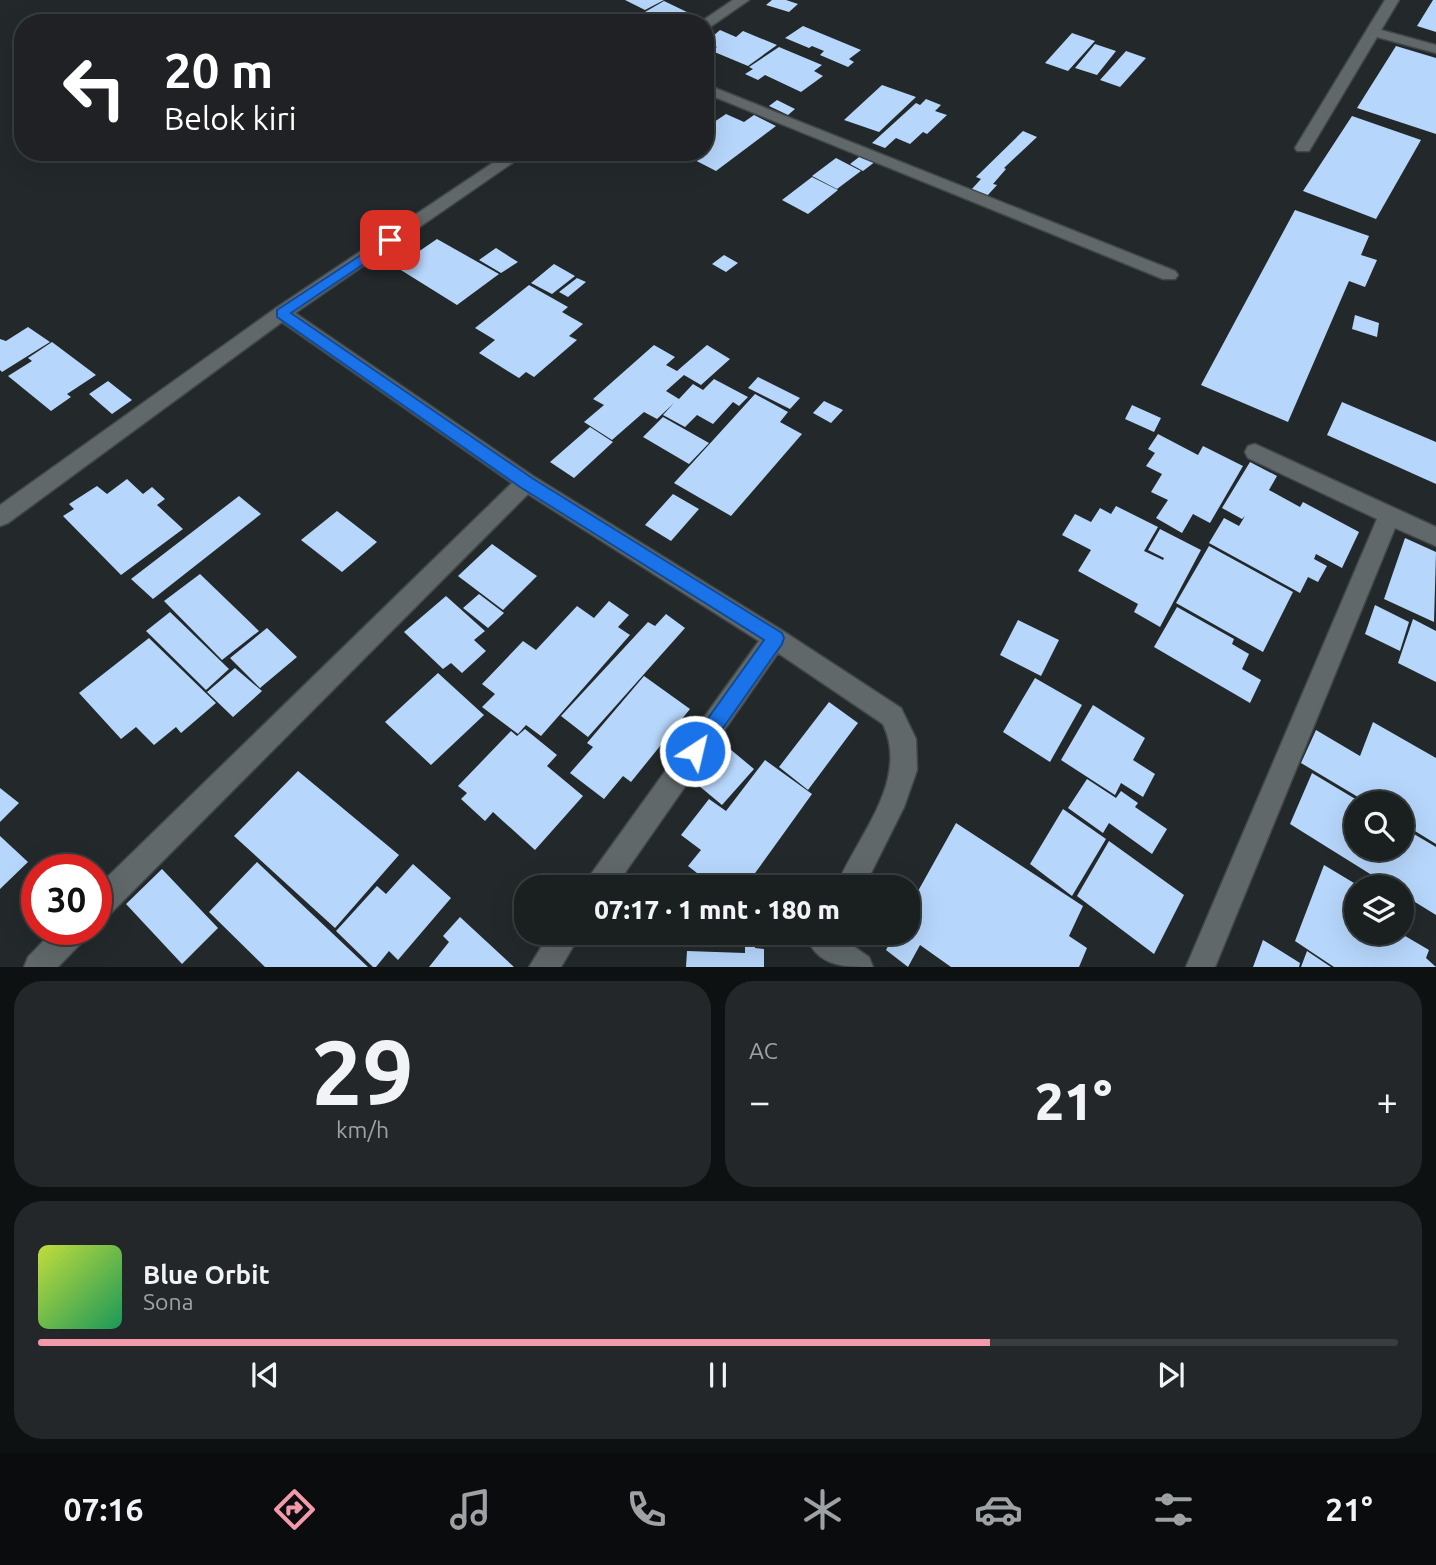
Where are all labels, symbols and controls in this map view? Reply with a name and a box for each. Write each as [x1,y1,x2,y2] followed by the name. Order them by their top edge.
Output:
[49,42,140,133] icon: left
[164,42,273,97] text: 20 m
[164,100,296,136] text: Belok kiri
[360,210,420,270] pin
[371,221,409,259] icon: arrive
[658,714,732,788] position arrow
[1344,791,1414,945] map controls
[1344,791,1414,861] button: search
[21,854,112,945] speed limit sign: 30
[1344,875,1414,945] button: layers
[594,895,840,924] text: 07:17 · 1 mnt · 180 m
[311,1020,414,1122] text: 29
[749,1038,778,1063] text: AC
[1035,1072,1112,1130] text: 21°
[749,1080,770,1122] text: −
[1377,1080,1398,1122] text: +
[336,1117,389,1142] text: km/h
[143,1260,270,1289] text: Blue Orbit
[143,1289,193,1314] text: Sona
[246,1356,284,1394] icon: previous
[699,1356,737,1394] icon: pause
[1152,1356,1190,1394] icon: next
[270,1485,319,1534] icon: directions
[446,1485,495,1534] icon: music
[622,1485,671,1534] icon: phone
[798,1485,847,1534] icon: climate
[974,1485,1023,1534] icon: car
[1149,1485,1198,1534] icon: filters
[63,1491,143,1527] text: 07:16
[1325,1491,1373,1527] text: 21°

